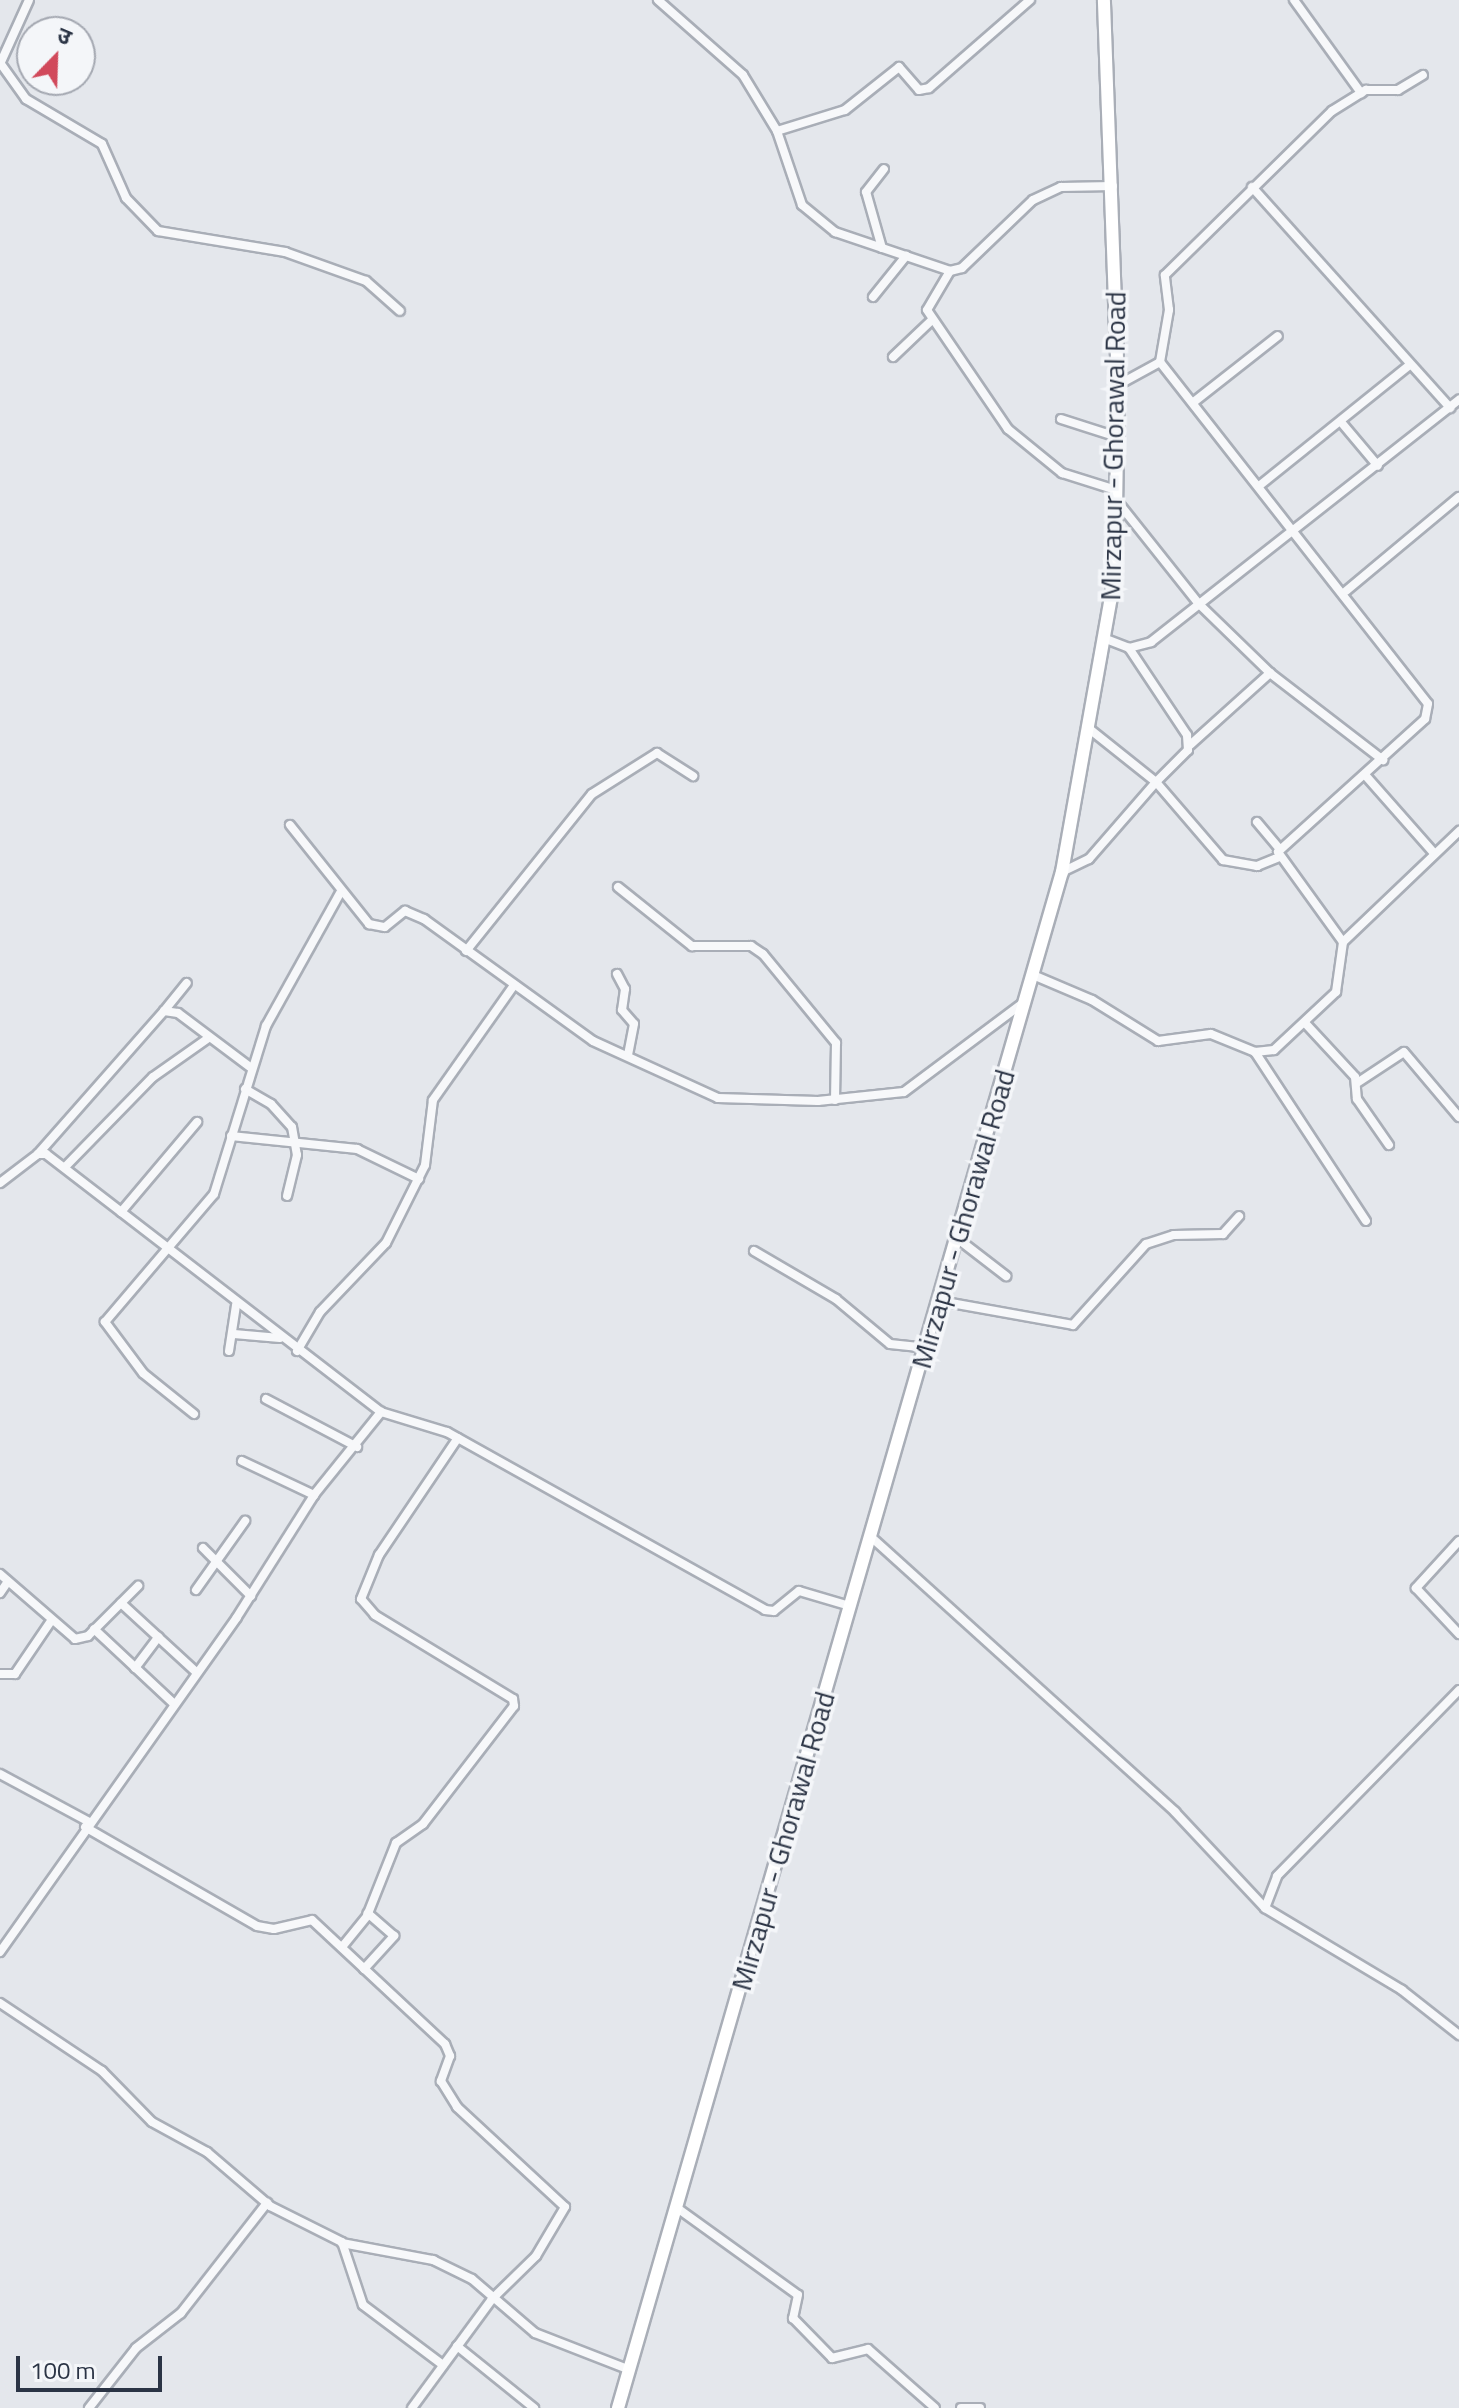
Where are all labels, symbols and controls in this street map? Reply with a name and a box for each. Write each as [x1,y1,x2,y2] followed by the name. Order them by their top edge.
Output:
[16,16,96,96] north arrow
[52,18,77,54] text: उ
[1094,291,1132,601] street label: Mirzapur - Ghorawal Road
[904,1066,1022,1372] street label: Mirzapur - Ghorawal Road
[724,1688,842,1994] street label: Mirzapur - Ghorawal Road
[20,2340,166,2390] scale bar
[30,2352,96,2388] text: 100 m

